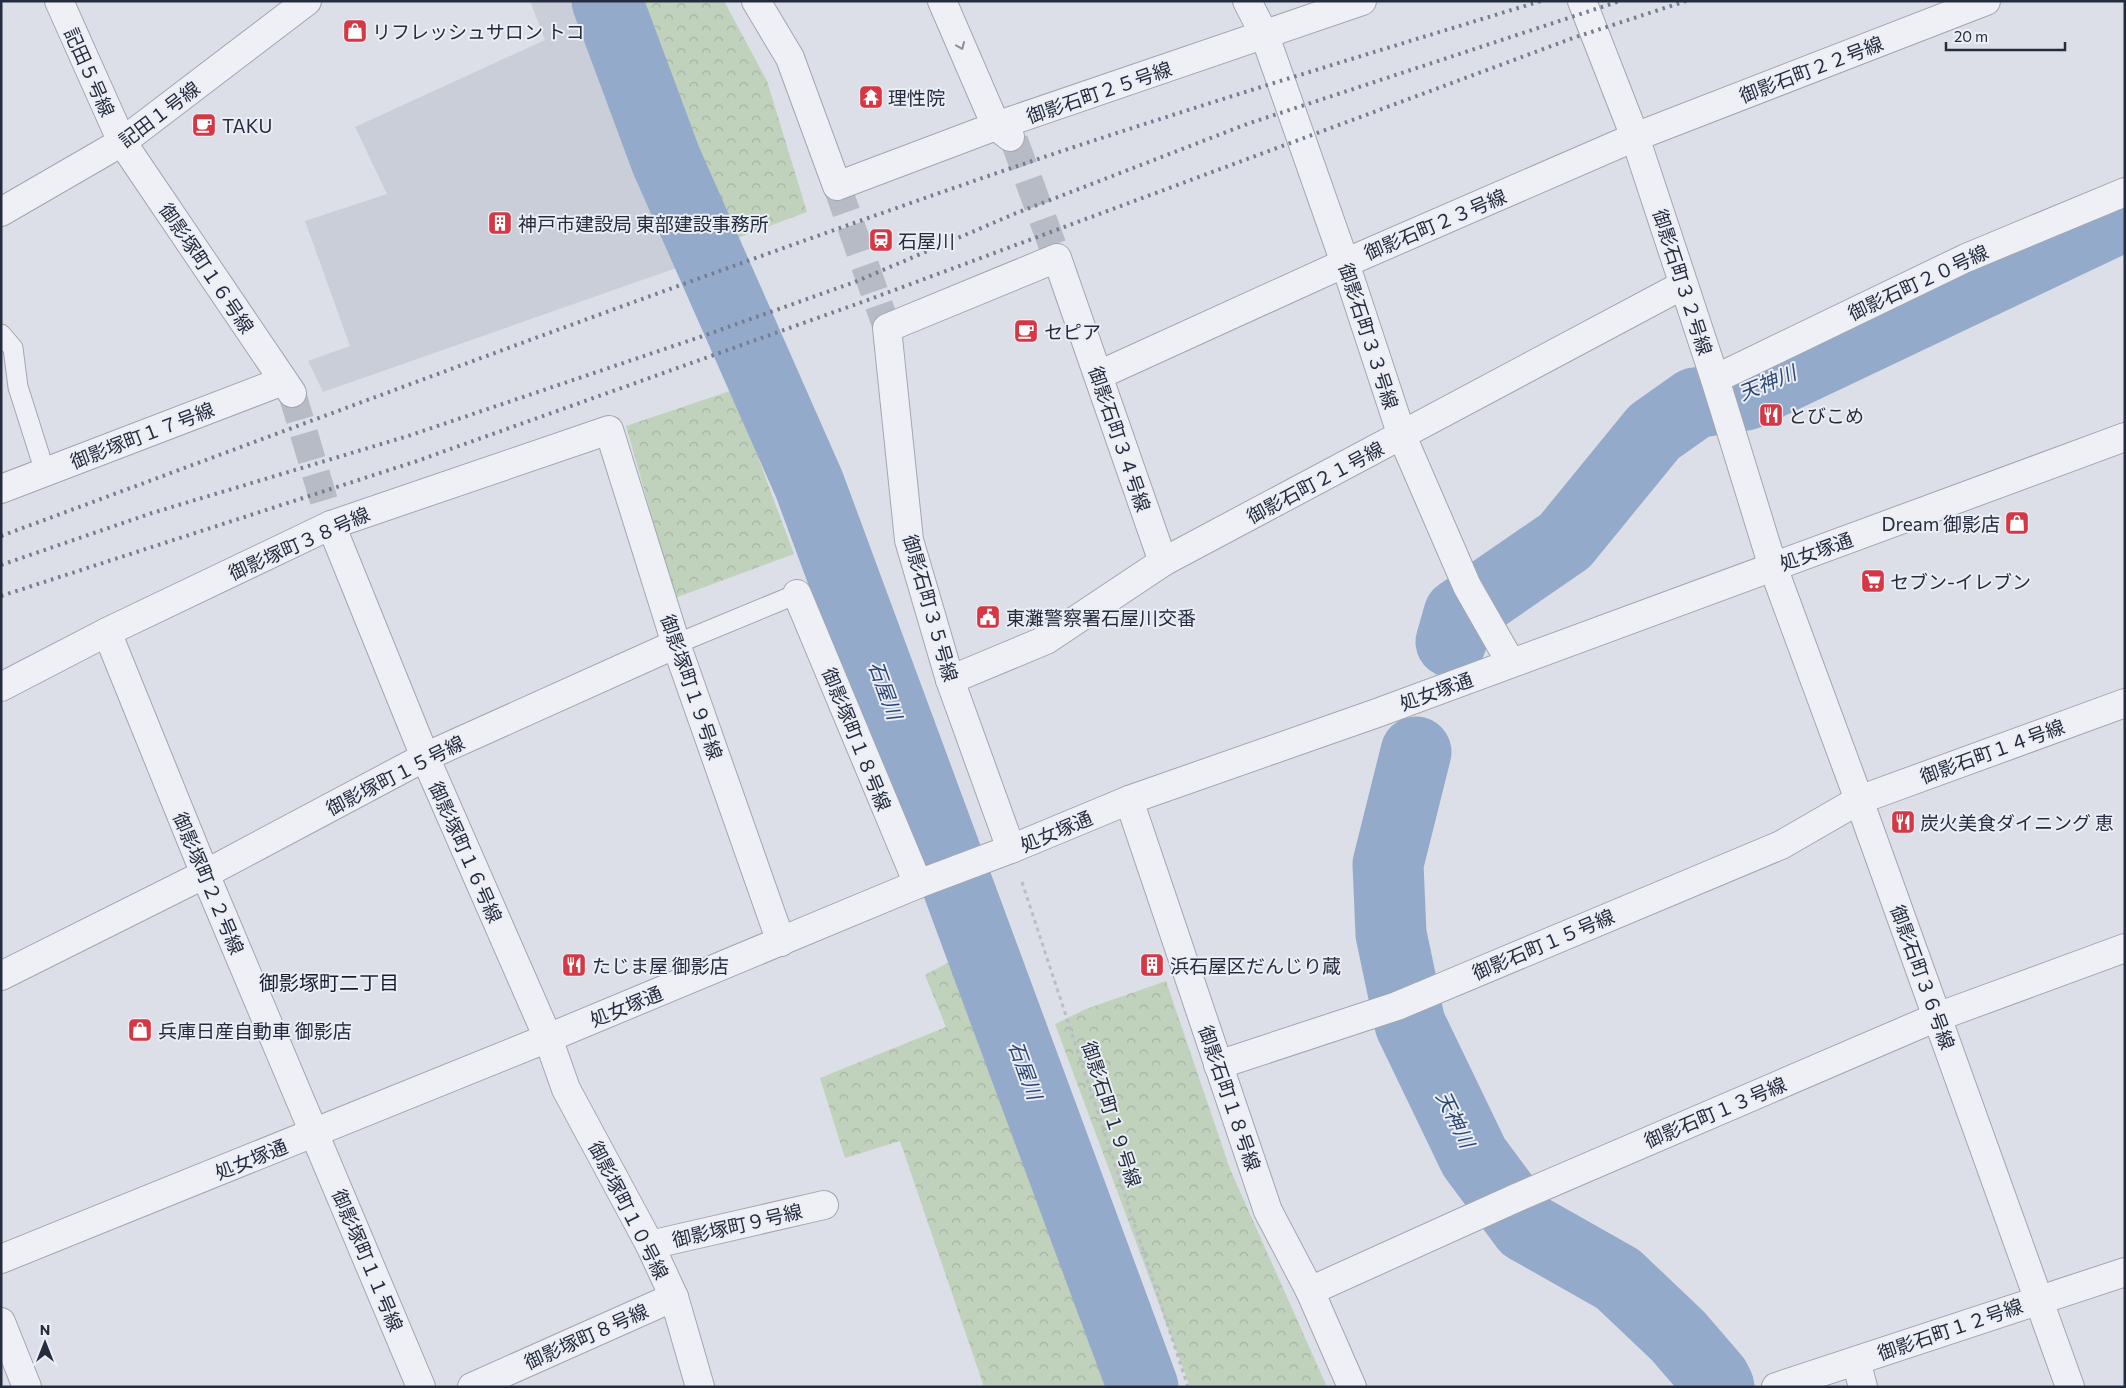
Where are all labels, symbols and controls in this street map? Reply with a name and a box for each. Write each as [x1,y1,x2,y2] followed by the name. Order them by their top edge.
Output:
[342,18,368,44] shop icon: リフレッシュサロン トコ
[372,20,585,43] place label: リフレッシュサロン トコ
[1946,20,2065,52] scale bar
[60,24,120,120] street label: 記田５号線
[1954,27,1988,45] text: 20 m
[1736,31,1886,107] street label: 御影石町２２号線
[955,41,966,50] one-way arrow
[1023,56,1175,128] street label: 御影石町２５号線
[114,76,204,152] street label: 記田１号線
[858,84,884,110] temple icon: 理性院
[888,86,945,109] place label: 理性院
[191,112,217,138] cafe icon: TAKU
[222,114,272,137] place label: TAKU
[1361,184,1509,264] street label: 御影石町２３号線
[155,199,259,337] street label: 御影塚町１６号線
[1649,206,1717,358] street label: 御影石町３２号線
[487,210,513,236] building icon: 神戸市建設局 東部建設事務所
[518,212,769,235] place label: 神戸市建設局 東部建設事務所
[868,227,894,253] station icon: 石屋川
[898,229,955,252] place label: 石屋川
[1844,239,1992,325] street label: 御影石町２０号線
[1335,260,1403,412] street label: 御影石町３３号線
[1013,318,1039,344] cafe icon: セピア
[1044,320,1101,343] place label: セピア
[1735,359,1801,404] water label: 天神川
[1084,363,1156,515] street label: 御影石町３４号線
[67,397,217,473] street label: 御影塚町１７号線
[1758,402,1784,428] restaurant icon: とびこめ
[1788,404,1864,427] place label: とびこめ
[1242,436,1388,528] street label: 御影石町２１号線
[225,502,373,584] street label: 御影塚町３８号線
[2004,510,2030,536] shop icon: Dream 御影店
[1882,512,2000,535] place label: Dream 御影店
[1776,527,1856,575] street label: 処女塚通
[899,532,963,684] street label: 御影石町３５号線
[1860,568,1886,594] supermarket icon: セブン-イレブン
[1890,570,2031,593] place label: セブン-イレブン
[975,604,1001,630] public building icon: 東灘警察署石屋川交番
[1006,606,1196,629] place label: 東灘警察署石屋川交番
[656,611,728,763] street label: 御影塚町１９号線
[864,658,908,724] water label: 石屋川
[818,664,896,814] street label: 御影塚町１８号線
[1396,667,1476,715] street label: 処女塚通
[1917,714,2067,788] street label: 御影石町１４号線
[322,730,468,820] street label: 御影塚町１５号線
[425,778,507,926] street label: 御影塚町１６号線
[1017,806,1095,856] street label: 処女塚通
[169,809,249,957] street label: 御影塚町２２号線
[1890,809,1916,835] restaurant icon: 炭火美食ダイニング 恵
[1920,811,2114,834] place label: 炭火美食ダイニング 恵
[1886,902,1960,1052] street label: 御影石町３６号線
[1469,904,1617,984] street label: 御影石町１５号線
[561,952,587,978] restaurant icon: たじま屋 御影店
[1139,952,1165,978] building icon: 浜石屋区だんじり蔵
[592,954,729,977] place label: たじま屋 御影店
[1170,954,1341,977] place label: 浜石屋区だんじり蔵
[259,970,399,994] district label: 御影塚町二丁目
[586,981,666,1031] street label: 処女塚通
[127,1017,153,1043] shop icon: 兵庫日産自動車 御影店
[158,1019,352,1042] place label: 兵庫日産自動車 御影店
[1194,1022,1266,1174] street label: 御影石町１８号線
[1004,1038,1048,1104] water label: 石屋川
[1078,1038,1146,1190] street label: 御影石町１９号線
[1641,1072,1789,1152] street label: 御影石町１３号線
[1432,1087,1481,1153] water label: 天神川
[211,1134,291,1184] street label: 処女塚通
[584,1137,674,1283] street label: 御影塚町１０号線
[328,1186,408,1334] street label: 御影塚町１１号線
[670,1199,804,1251] street label: 御影塚町９号線
[1874,1293,2026,1365] street label: 御影石町１２号線
[521,1298,651,1374] street label: 御影塚町８号線
[20,1318,70,1368] north arrow
[40,1321,50,1338] text: N

